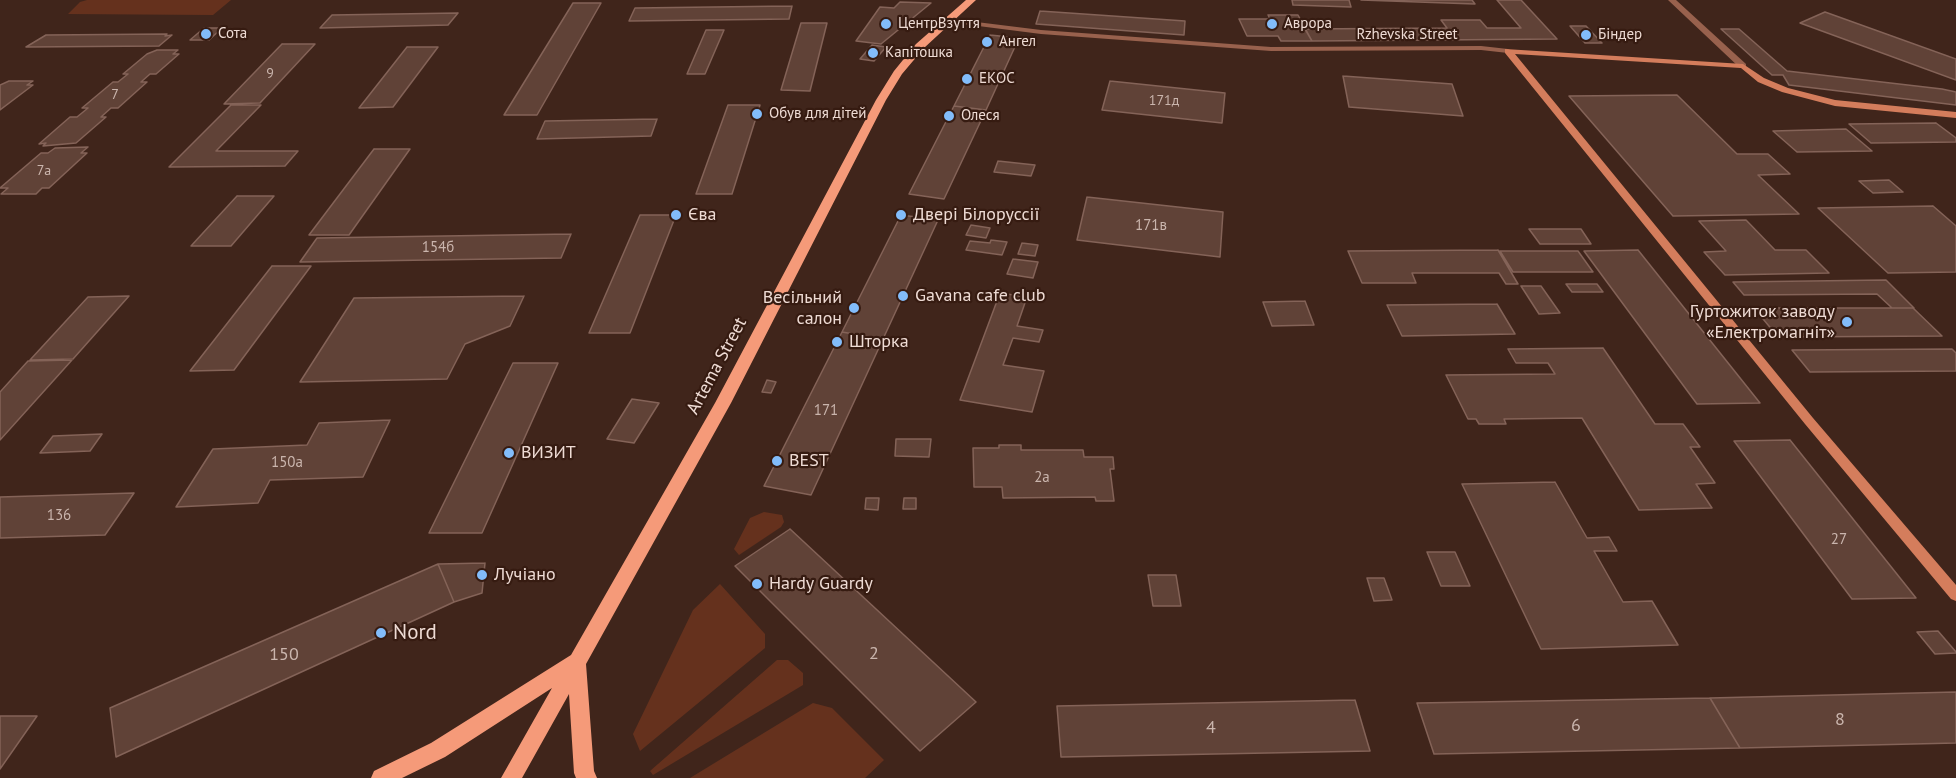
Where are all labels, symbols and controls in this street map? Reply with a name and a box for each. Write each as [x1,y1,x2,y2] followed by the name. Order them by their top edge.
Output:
[898,15,980,33] place label: ЦентрВзуття
[1284,15,1332,33] place label: Аврора
[879,17,893,31] marker: ЦентрВзуття
[1265,17,1279,31] marker: Аврора
[218,25,247,43] place label: Сота
[1356,26,1458,44] street label: Rzhevska Street
[1598,26,1642,44] place label: Біндер
[199,27,213,41] marker: Сота
[1579,28,1593,42] marker: Біндер
[999,33,1036,51] place label: Ангел
[980,35,994,49] marker: Ангел
[885,44,953,62] place label: Капітошка
[866,46,880,60] marker: Капітошка
[266,66,274,82] house number: 9
[979,70,1015,88] place label: ЕКОС
[960,72,974,86] marker: ЕКОС
[111,87,119,103] house number: 7
[1149,93,1179,109] house number: 171д
[769,105,867,123] place label: Обув для дітей
[750,107,764,121] marker: Обув для дітей
[961,107,1000,125] place label: Олеся
[942,109,956,123] marker: Олеся
[37,163,51,179] house number: 7а
[688,204,716,226] place label: Єва
[913,204,1039,226] place label: Двері Білоруссії
[669,208,683,222] marker: Єва
[894,208,908,222] marker: Двері Білоруссії
[1135,217,1167,235] house number: 171в
[422,239,454,257] house number: 154б
[915,285,1045,307] place label: Gavana cafe club
[763,287,842,330] place label: Весільний салон
[896,289,910,303] marker: Gavana cafe club
[847,301,861,315] marker: Весільний салон
[1690,301,1835,344] place label: Гуртожиток заводу «Електромагніт»
[682,314,752,418] street label: Artema Street
[1840,315,1854,329] marker: Гуртожиток заводу «Електромагніт»
[849,331,909,353] place label: Шторка
[830,335,844,349] marker: Шторка
[814,402,838,420] house number: 171
[521,442,576,464] place label: ВИЗИТ
[502,446,516,460] marker: ВИЗИТ
[789,450,829,472] place label: BEST
[271,454,303,472] house number: 150а
[770,454,784,468] marker: BEST
[1034,469,1050,487] house number: 2а
[47,507,71,525] house number: 136
[1831,531,1847,549] house number: 27
[494,564,556,586] place label: Лучіано
[475,568,489,582] marker: Лучіано
[769,573,873,595] place label: Hardy Guardy
[750,577,764,591] marker: Hardy Guardy
[393,620,437,646] place label: Nord
[374,626,388,640] marker: Nord
[869,643,879,665] house number: 2
[269,644,299,666] house number: 150
[1835,709,1845,731] house number: 8
[1571,715,1581,737] house number: 6
[1206,717,1216,739] house number: 4

